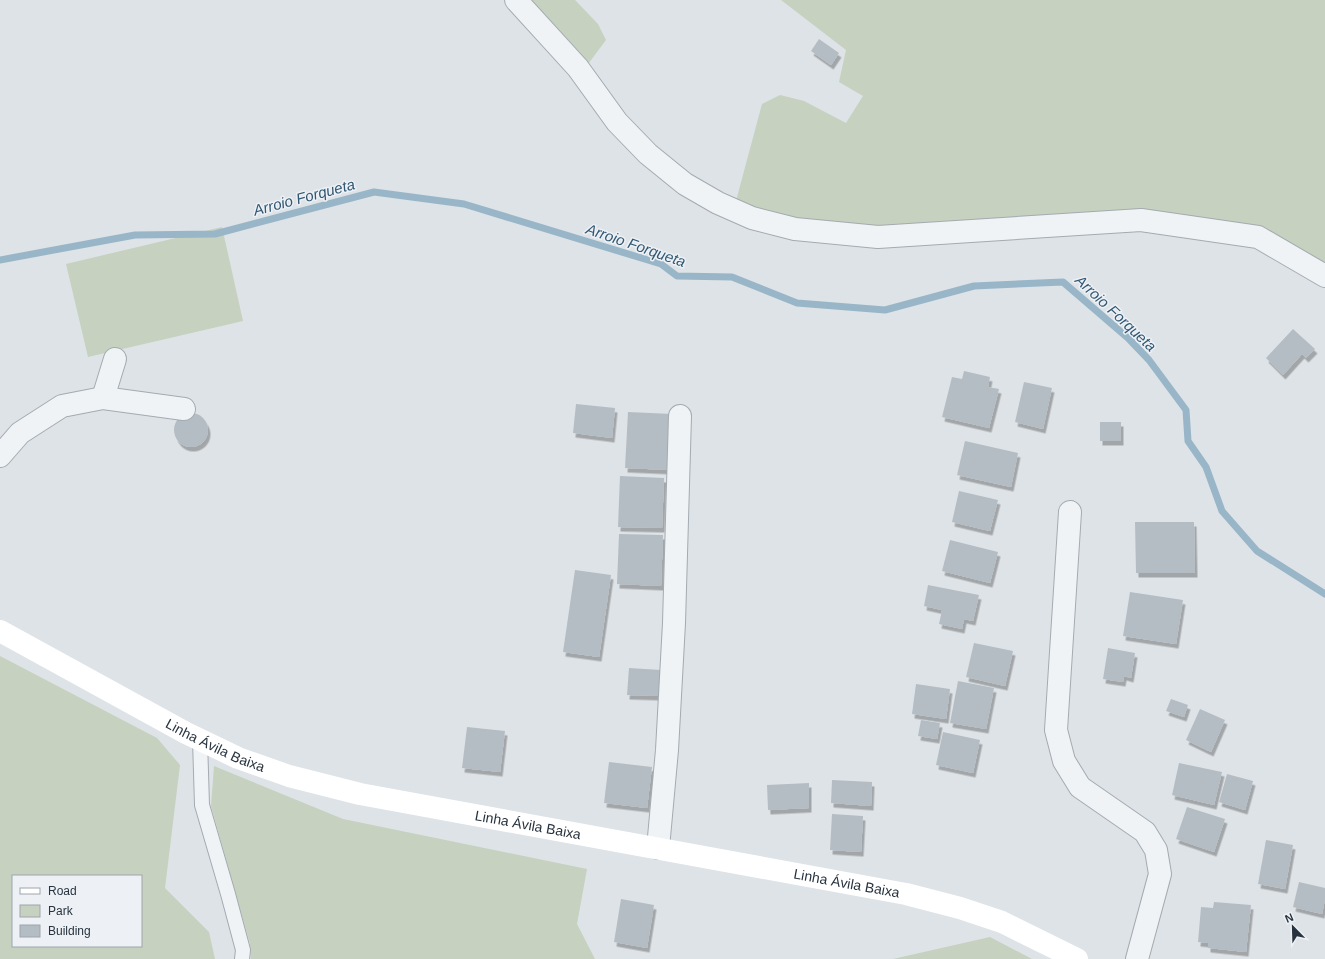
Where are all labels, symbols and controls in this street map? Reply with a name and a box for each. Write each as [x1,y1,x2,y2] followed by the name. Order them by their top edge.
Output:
[251,175,357,219] water label: Arroio Forqueta
[583,220,688,270] water label: Arroio Forqueta
[1071,271,1160,355] water label: Arroio Forqueta
[163,715,267,775] street label: Linha Ávila Baixa
[474,807,583,842] street label: Linha Ávila Baixa
[792,866,901,901] street label: Linha Ávila Baixa
[12,875,142,947] legend
[48,884,77,898] text: Road
[48,904,74,918] text: Park
[1273,907,1313,947] north arrow
[1283,911,1295,925] text: N
[48,924,91,938] text: Building

